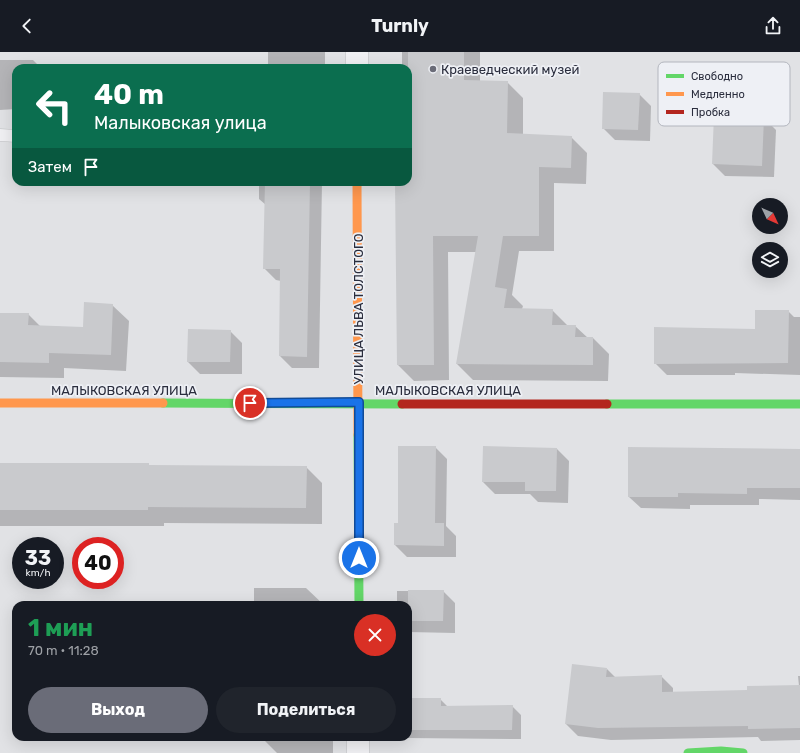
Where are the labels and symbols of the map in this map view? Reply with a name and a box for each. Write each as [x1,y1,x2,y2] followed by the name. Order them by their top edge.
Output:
[441,62,579,77] place label: Краеведческий музей
[658,62,790,126] legend
[428,64,438,74] marker: Краеведческий музей
[691,70,743,83] text: Свободно
[691,88,745,101] text: Медленно
[691,106,730,119] text: Пробка
[752,198,788,234] north arrow
[351,233,366,384] street label: УЛИЦА ЛЬВА ТОЛСТОГО
[51,383,197,398] street label: МАЛЫКОВСКАЯ УЛИЦА
[375,383,521,398] street label: МАЛЫКОВСКАЯ УЛИЦА
[233,386,267,420] pin
[72,537,124,589] speed limit sign: 40
[338,537,380,579] position arrow

